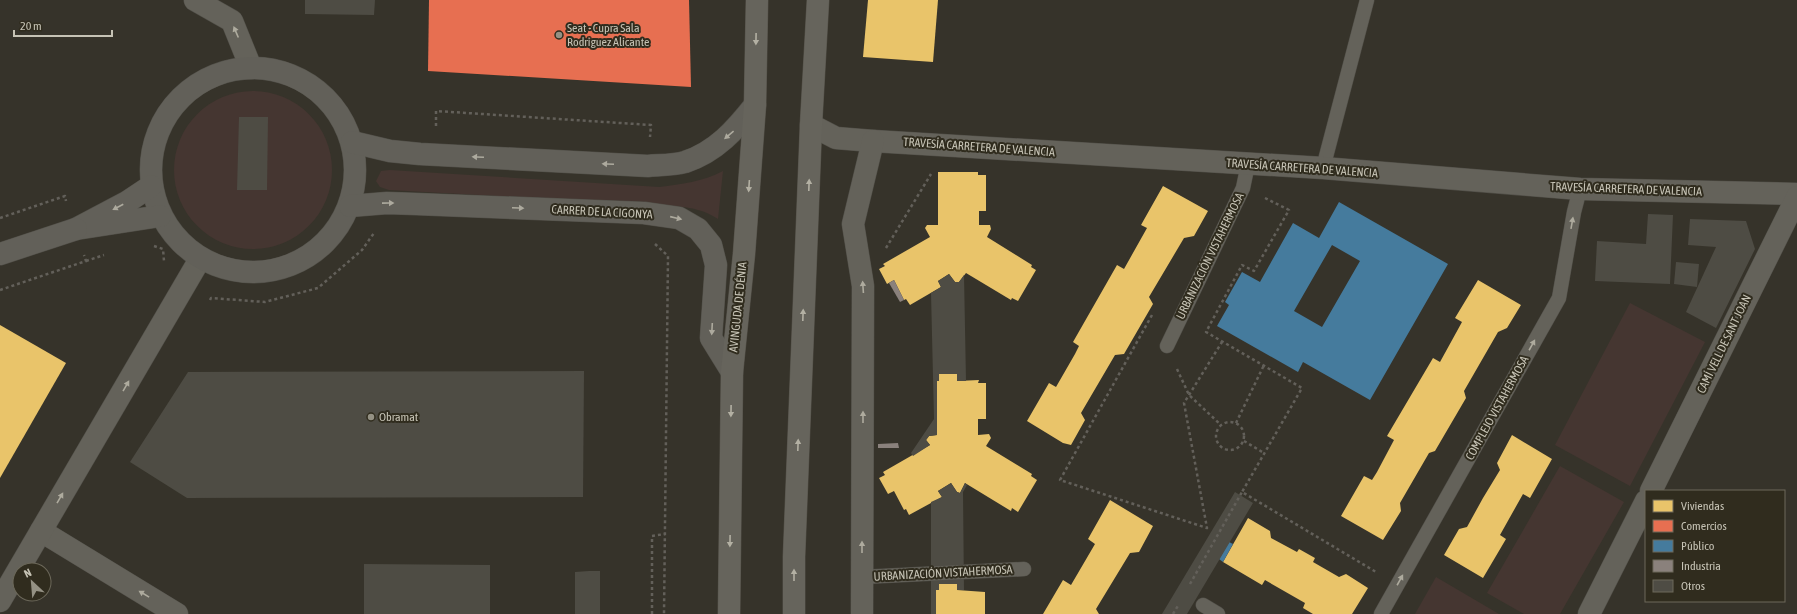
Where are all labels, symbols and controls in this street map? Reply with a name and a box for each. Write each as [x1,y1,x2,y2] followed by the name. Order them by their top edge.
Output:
[14,12,112,38] scale bar
[20,19,42,33] text: 20 m
[567,21,649,49] place label: Seat - Cupra Sala Rodriguez Alicante
[233,26,240,38] one-way arrow
[554,30,564,40] marker: Seat - Cupra Sala Rodriguez Alicante
[753,33,759,46] one-way arrow
[724,130,735,139] one-way arrow
[903,135,1055,159] street label: TRAVESÍA CARRETERA DE VALENCIA
[472,154,484,161] one-way arrow
[1226,156,1378,180] street label: TRAVESÍA CARRETERA DE VALENCIA
[602,161,614,168] one-way arrow
[805,179,812,191] one-way arrow
[1550,179,1702,199] street label: TRAVESÍA CARRETERA DE VALENCIA
[745,180,752,192] one-way arrow
[1173,190,1247,322] street label: URBANIZACIÓN VISTAHERMOSA
[382,200,395,206] one-way arrow
[551,202,653,222] street label: CARRER DE LA CIGONYA
[113,203,124,210] one-way arrow
[512,205,525,211] one-way arrow
[669,216,682,222] one-way arrow
[1569,217,1575,229] one-way arrow
[726,261,750,353] street label: AVINGUDA DE DÉNIA
[859,281,866,293] one-way arrow
[1694,292,1754,396] street label: CAMÍ VELL DE SANT JOAN
[800,309,807,321] one-way arrow
[708,323,715,335] one-way arrow
[1529,339,1536,351] one-way arrow
[1463,353,1532,463] street label: COMPLEJO VISTAHERMOSA
[123,380,130,391] one-way arrow
[728,405,734,418] one-way arrow
[379,410,419,424] place label: Obramat
[860,410,866,423] one-way arrow
[366,412,376,422] marker: Obramat
[795,438,801,451] one-way arrow
[1645,490,1785,602] legend
[57,492,64,504] one-way arrow
[1681,499,1724,513] text: Viviendas
[1681,519,1727,533] text: Comercios
[727,535,733,548] one-way arrow
[1681,539,1715,553] text: Público
[859,540,865,553] one-way arrow
[1681,559,1721,573] text: Industria
[12,562,52,602] north arrow
[873,562,1013,584] street label: URBANIZACIÓN VISTAHERMOSA
[22,566,33,580] text: N
[791,568,797,581] one-way arrow
[1397,574,1404,586] one-way arrow
[1681,579,1705,593] text: Otros
[138,590,150,597] one-way arrow

